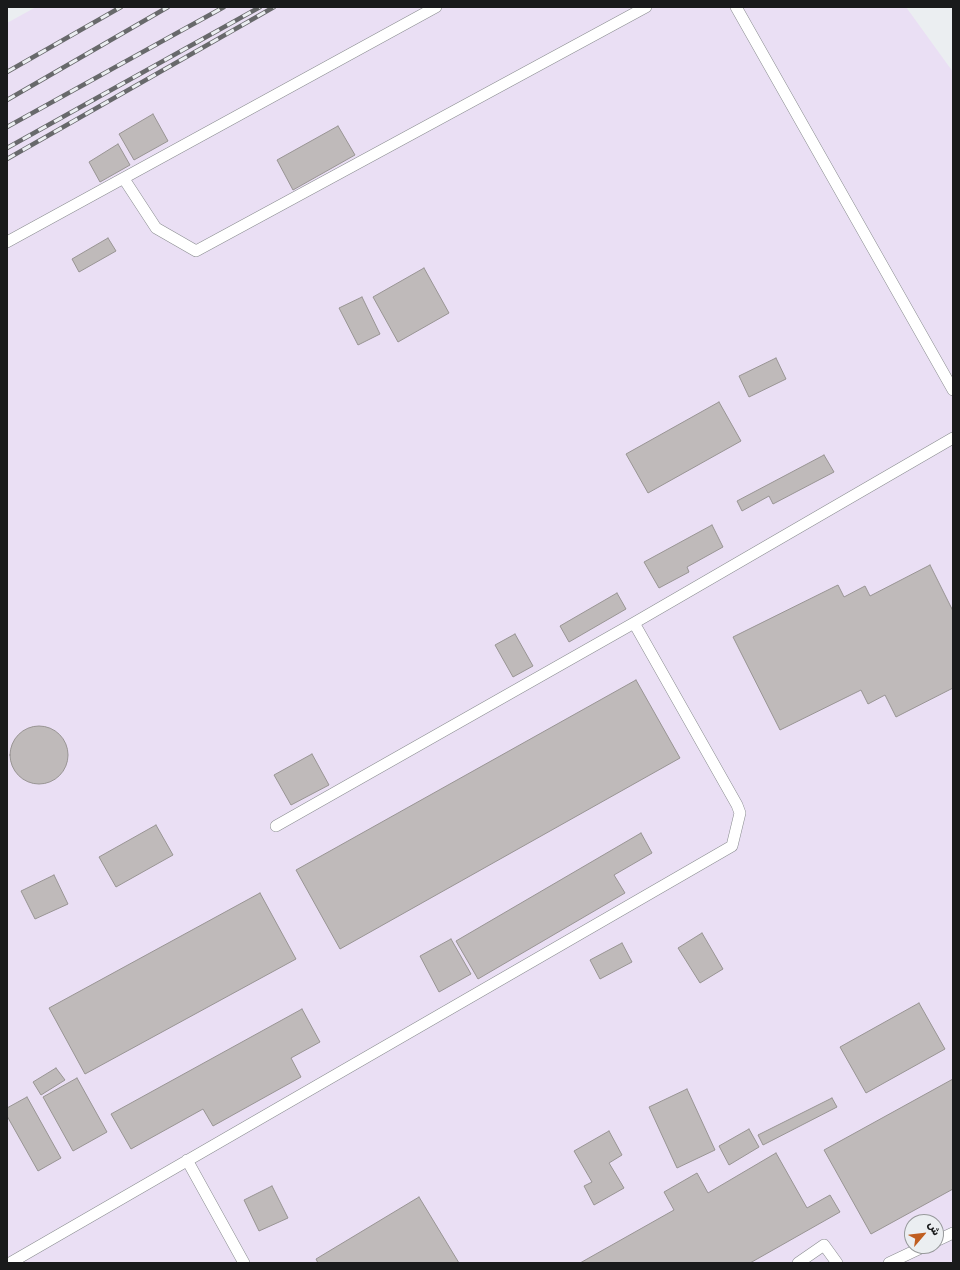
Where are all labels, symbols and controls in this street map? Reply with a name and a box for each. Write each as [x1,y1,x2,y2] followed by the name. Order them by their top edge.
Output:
[904,1214,944,1254] north arrow
[925,1219,943,1238] text: ش

